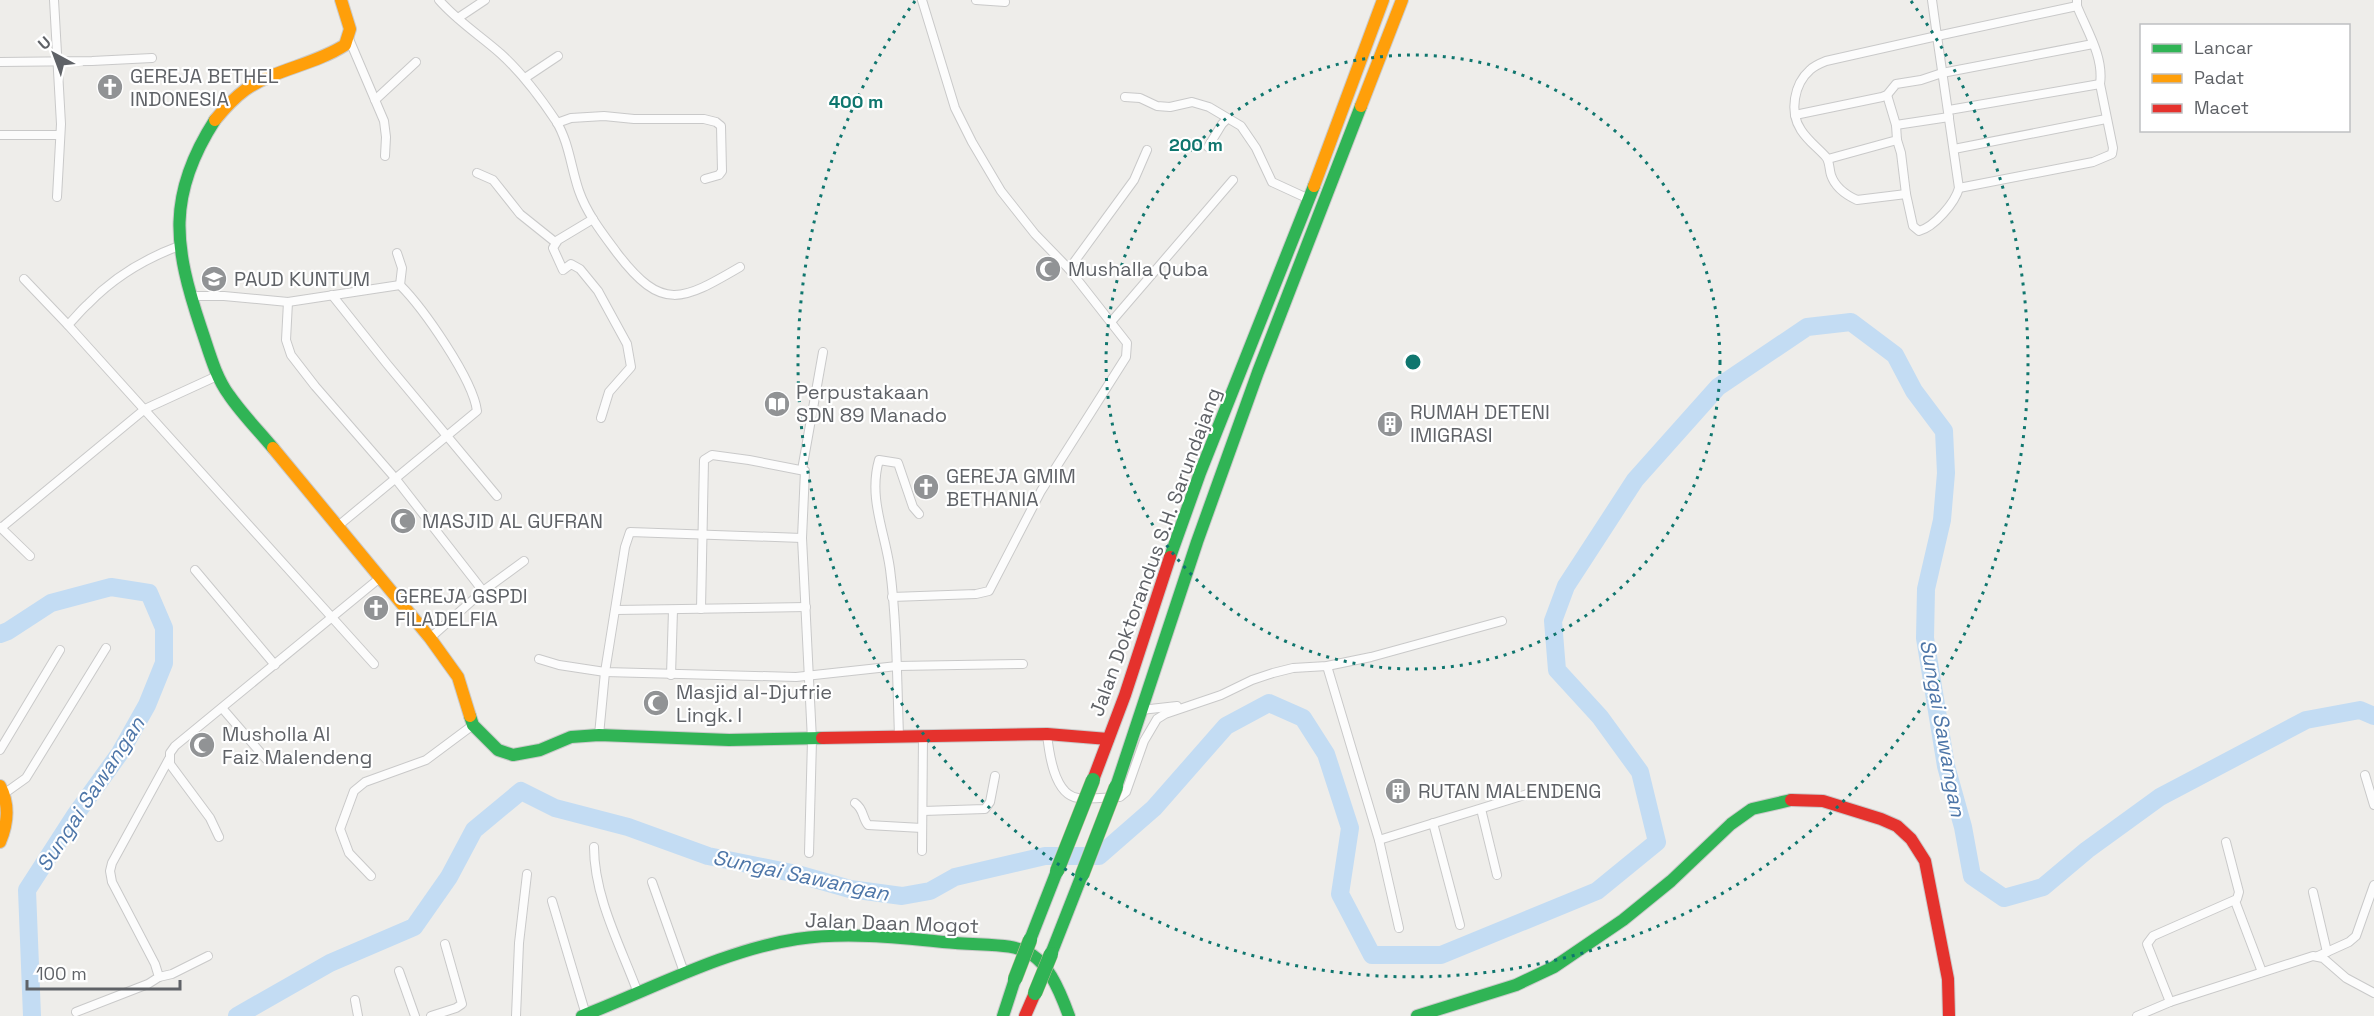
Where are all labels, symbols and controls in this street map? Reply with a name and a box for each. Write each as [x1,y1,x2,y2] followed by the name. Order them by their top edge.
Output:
[24,24,84,84] north arrow
[2140,24,2350,132] legend
[34,32,55,55] text: U
[2194,36,2253,59] text: Lancar
[130,63,279,112] place label: GEREJA BETHEL INDONESIA
[2194,66,2244,89] text: Padat
[95,72,125,102] church icon: GEREJA BETHEL INDONESIA
[829,90,883,113] text: 400 m
[2194,96,2249,119] text: Macet
[1169,133,1223,156] text: 200 m
[1033,254,1063,284] mosque icon: Mushalla Quba
[1068,256,1208,282] place label: Mushalla Quba
[199,264,229,294] school or university icon: PAUD KUNTUM
[234,266,370,292] place label: PAUD KUNTUM
[1403,352,1423,372] centre of rings
[796,379,947,428] place label: Perpustakaan SDN 89 Manado
[1083,384,1227,720] street label: Jalan Doktorandus S.H. Sarundajang
[762,389,792,419] library icon: Perpustakaan SDN 89 Manado
[1410,399,1550,448] place label: RUMAH DETENI IMIGRASI
[1375,409,1405,439] building icon: RUMAH DETENI IMIGRASI
[946,463,1076,512] place label: GEREJA GMIM BETHANIA
[911,472,941,502] church icon: GEREJA GMIM BETHANIA
[388,506,418,536] mosque icon: MASJID AL GUFRAN
[422,508,603,534] place label: MASJID AL GUFRAN
[395,583,528,632] place label: GEREJA GSPDI FILADELFIA
[361,593,391,623] church icon: GEREJA GSPDI FILADELFIA
[1914,637,1972,820] water label: Sungai Sawangan
[676,679,832,728] place label: Masjid al-Djufrie Lingk. I
[641,688,671,718] mosque icon: Masjid al-Djufrie Lingk. I
[30,710,151,877] water label: Sungai Sawangan
[222,721,372,770] place label: Musholla Al Faiz Malendeng
[187,730,217,760] mosque icon: Musholla Al Faiz Malendeng
[1383,776,1413,806] building icon: RUTAN MALENDENG
[1418,778,1602,804] place label: RUTAN MALENDENG
[710,843,893,907] water label: Sungai Sawangan
[805,907,979,939] street label: Jalan Daan Mogot
[27,953,180,991] scale bar
[36,962,87,985] text: 100 m

